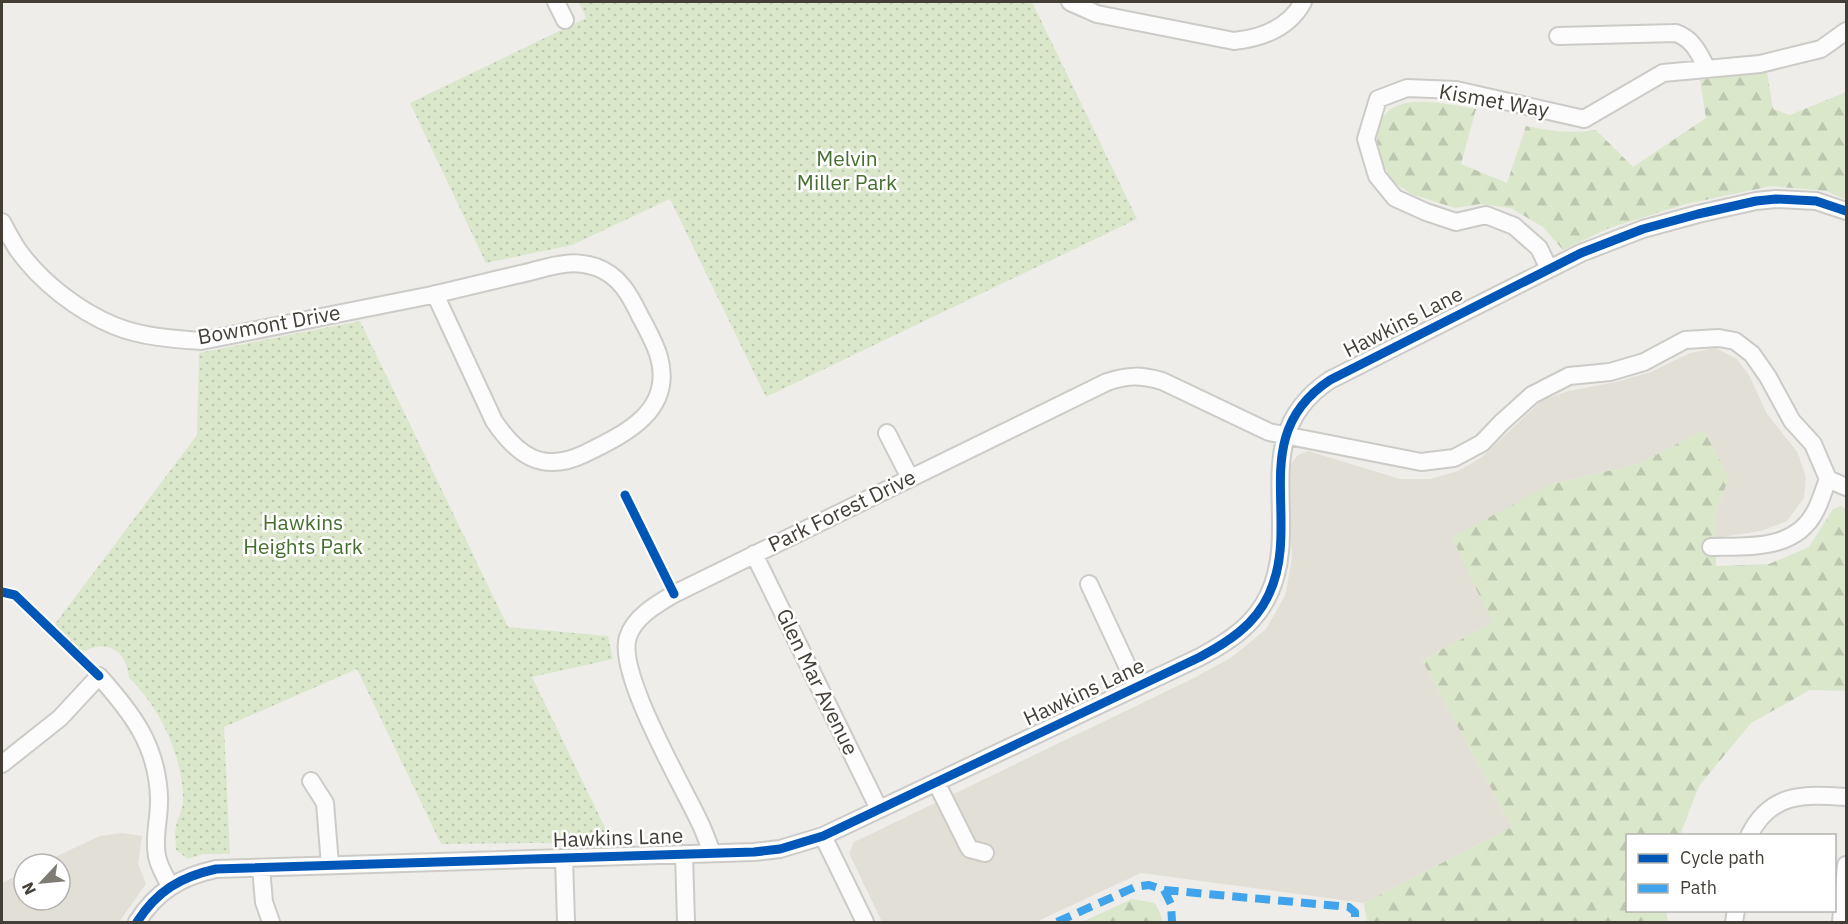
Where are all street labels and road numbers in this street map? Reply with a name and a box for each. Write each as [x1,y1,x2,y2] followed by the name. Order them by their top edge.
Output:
[1437,77,1552,124] street label: Kismet Way
[1338,279,1467,363] street label: Hawkins Lane
[195,298,342,350] street label: Bowmont Drive
[763,462,920,558] street label: Park Forest Drive
[770,604,866,760] street label: Glen Mar Avenue
[1018,651,1149,731] street label: Hawkins Lane
[552,821,684,853] street label: Hawkins Lane

